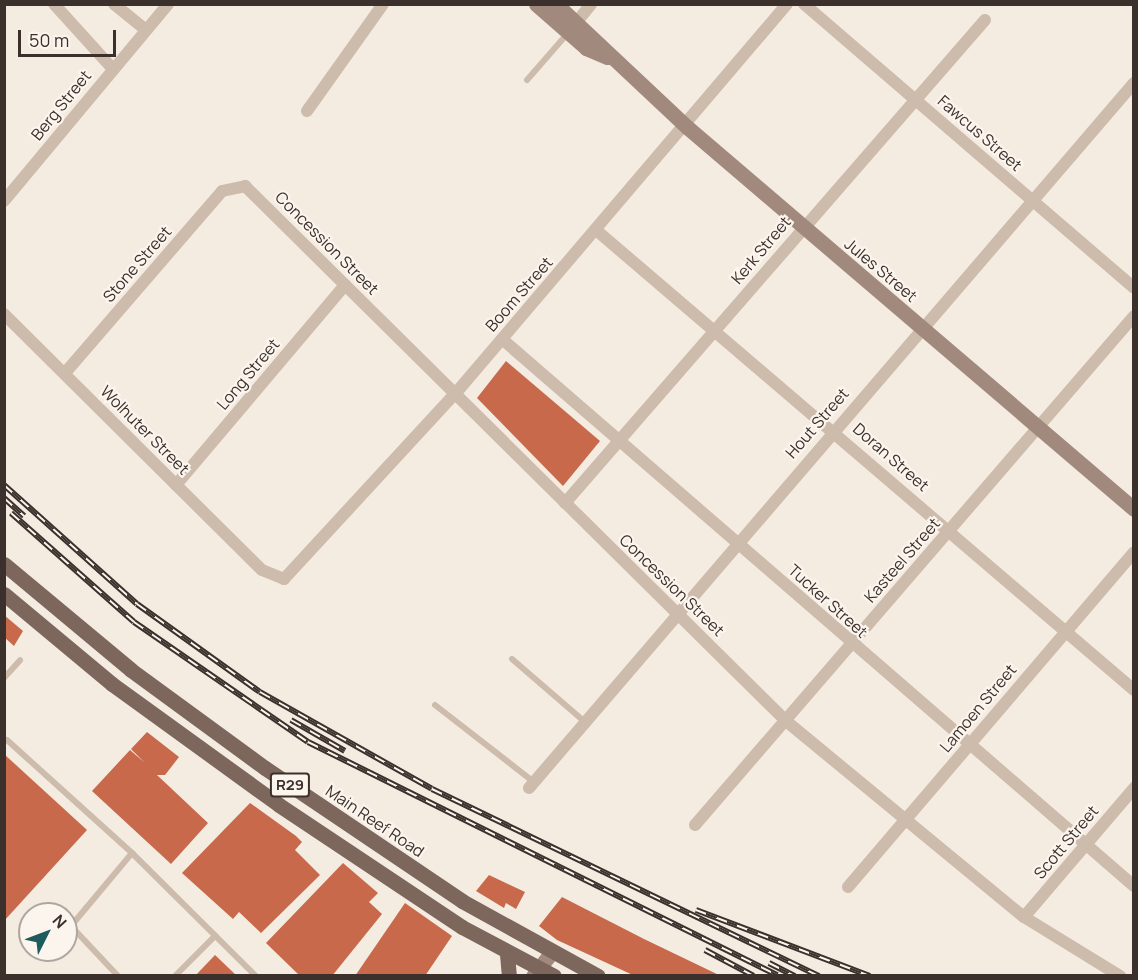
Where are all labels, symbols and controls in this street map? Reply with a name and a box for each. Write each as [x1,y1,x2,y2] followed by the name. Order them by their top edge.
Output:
[21,18,118,56] scale bar
[29,28,69,52] text: 50 m
[27,66,95,144] street label: Berg Street
[934,91,1026,175] street label: Fawcus Street
[271,187,383,299] street label: Concession Street
[727,212,795,288] street label: Kerk Street
[99,222,175,306] street label: Stone Street
[841,234,921,306] street label: Jules Street
[481,253,557,335] street label: Boom Street
[213,335,283,413] street label: Long Street
[97,382,193,478] street label: Wolhuter Street
[781,384,853,462] street label: Hout Street
[849,419,933,495] street label: Doran Street
[860,514,944,606] street label: Kasteel Street
[616,530,728,640] street label: Concession Street
[784,560,872,642] street label: Tucker Street
[936,660,1020,756] street label: Lamoen Street
[269,773,311,797] road number: R29
[322,781,428,861] street label: Main Reef Road
[1030,801,1102,883] street label: Scott Street
[18,902,78,962] north arrow
[48,910,72,933] text: N

